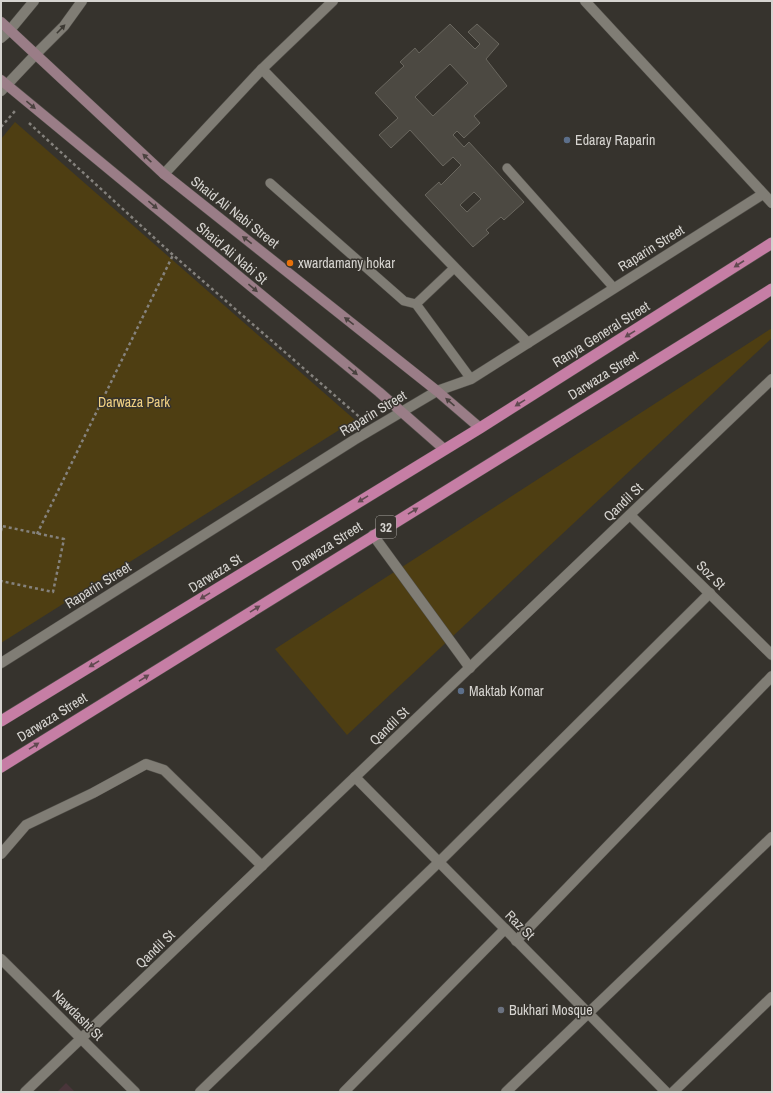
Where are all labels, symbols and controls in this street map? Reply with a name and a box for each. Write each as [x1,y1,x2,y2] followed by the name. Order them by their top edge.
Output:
[56,24,65,34] one-way arrow
[26,100,36,109] one-way arrow
[575,131,655,149] place label: Edaray Raparin
[562,135,572,145] marker: Edaray Raparin
[141,153,152,162] one-way arrow
[187,172,283,252] street label: Shaid Ali Nabi Street
[147,201,158,210] one-way arrow
[193,218,271,288] street label: Shaid Ali Nabi St
[615,221,687,275] street label: Raparin Street
[242,236,252,244] one-way arrow
[298,254,395,272] place label: xwardamany hokar
[285,258,295,268] marker: xwardamany hokar
[734,260,744,268] one-way arrow
[248,284,259,293] one-way arrow
[549,297,653,371] street label: Ranya General Street
[343,317,354,325] one-way arrow
[625,330,635,338] one-way arrow
[565,346,641,404] street label: Darwaza Street
[348,366,359,375] one-way arrow
[336,386,410,440] street label: Raparin Street
[98,393,170,411] park label: Darwaza Park
[445,398,455,407] one-way arrow
[515,399,525,407] one-way arrow
[600,479,646,525] street label: Qandil St
[357,495,369,502] one-way arrow
[407,507,419,514] one-way arrow
[376,516,396,538] road number: 32
[289,517,365,575] street label: Darwaza Street
[185,550,245,596] street label: Darwaza St
[693,557,729,593] street label: Soz St
[62,558,134,612] street label: Raparin Street
[199,593,211,600] one-way arrow
[249,605,261,612] one-way arrow
[88,661,100,668] one-way arrow
[138,674,150,681] one-way arrow
[469,682,544,700] place label: Maktab Komar
[456,686,466,696] marker: Maktab Komar
[14,688,90,746] street label: Darwaza Street
[366,703,412,749] street label: Qandil St
[28,743,40,750] one-way arrow
[501,906,539,944] street label: Raz St
[132,926,178,972] street label: Qandil St
[49,986,107,1044] street label: Nawdasht St
[509,1001,593,1019] place label: Bukhari Mosque
[496,1005,506,1015] marker: Bukhari Mosque

